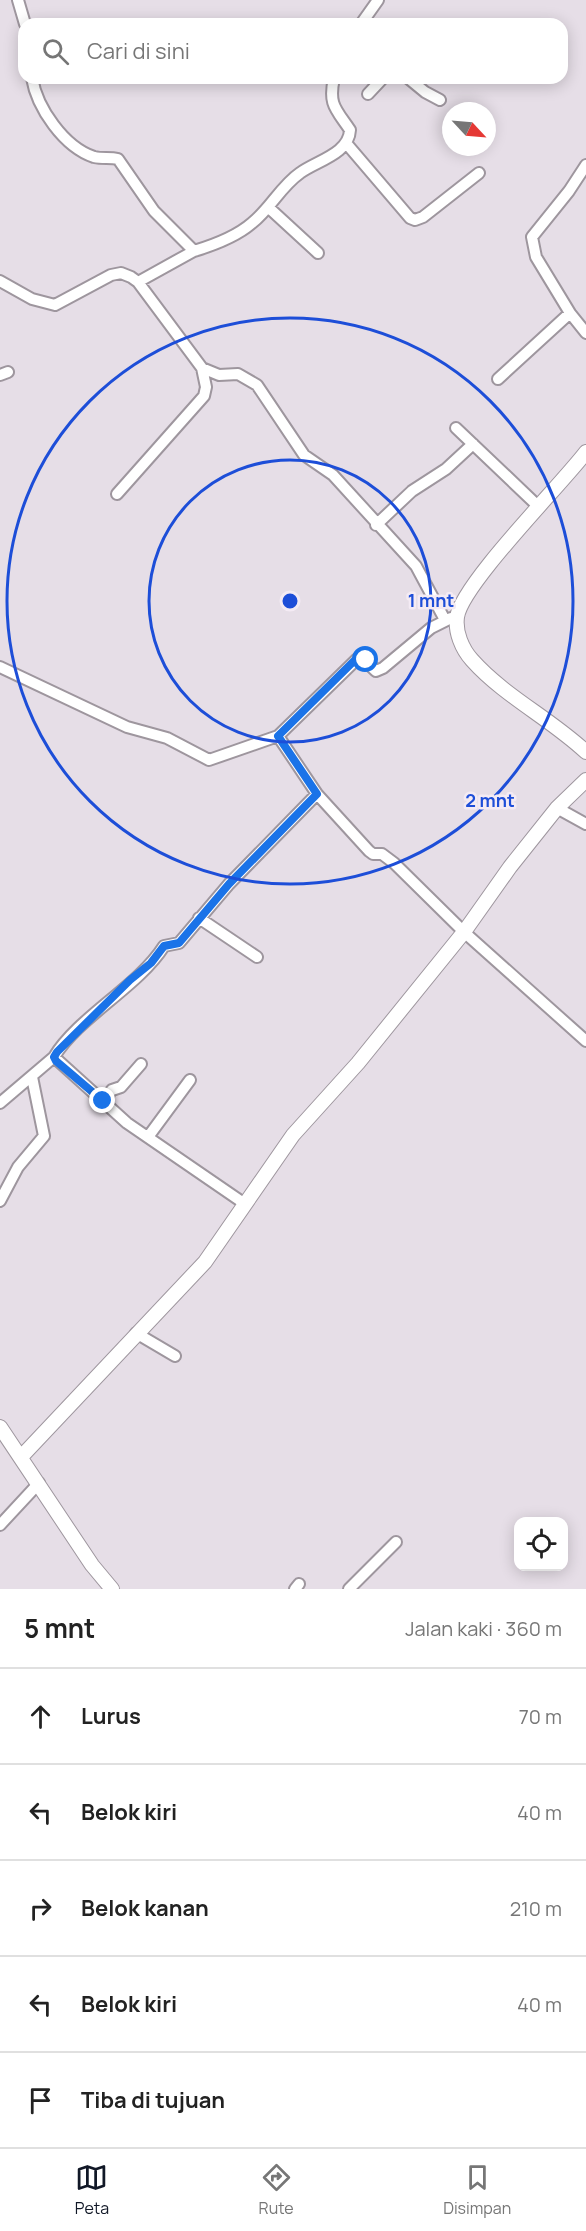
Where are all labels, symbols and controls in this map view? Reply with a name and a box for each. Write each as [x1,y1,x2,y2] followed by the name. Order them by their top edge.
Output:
[18,18,568,84] search box
[39,35,72,68] icon: search
[87,36,190,66] text: Cari di sini
[442,102,496,156] north arrow
[408,588,454,612] text: 1 mnt
[280,591,300,611] centre of rings
[352,646,378,672] route start
[465,788,515,812] text: 2 mnt
[89,1087,115,1113] route end
[514,1517,568,1571] map controls
[514,1517,568,1571] button: locate
[24,1610,95,1646] text: 5 mnt
[405,1615,562,1642] text: Jalan kaki · 360 m
[24,1700,57,1733] icon: ahead
[81,1701,141,1731] text: Lurus
[519,1703,562,1730] text: 70 m
[24,1796,57,1829] icon: left
[81,1797,177,1827] text: Belok kiri
[517,1799,562,1826] text: 40 m
[24,1892,57,1925] icon: right
[81,1893,209,1923] text: Belok kanan
[510,1895,562,1922] text: 210 m
[24,1988,57,2021] icon: left
[81,1989,177,2019] text: Belok kiri
[517,1991,562,2018] text: 40 m
[24,2084,57,2117] icon: arrive
[81,2085,225,2115] text: Tiba di tujuan
[75,2161,109,2219] tab: Peta
[259,2161,294,2219] tab: Rute
[443,2161,511,2219] tab: Disimpan

